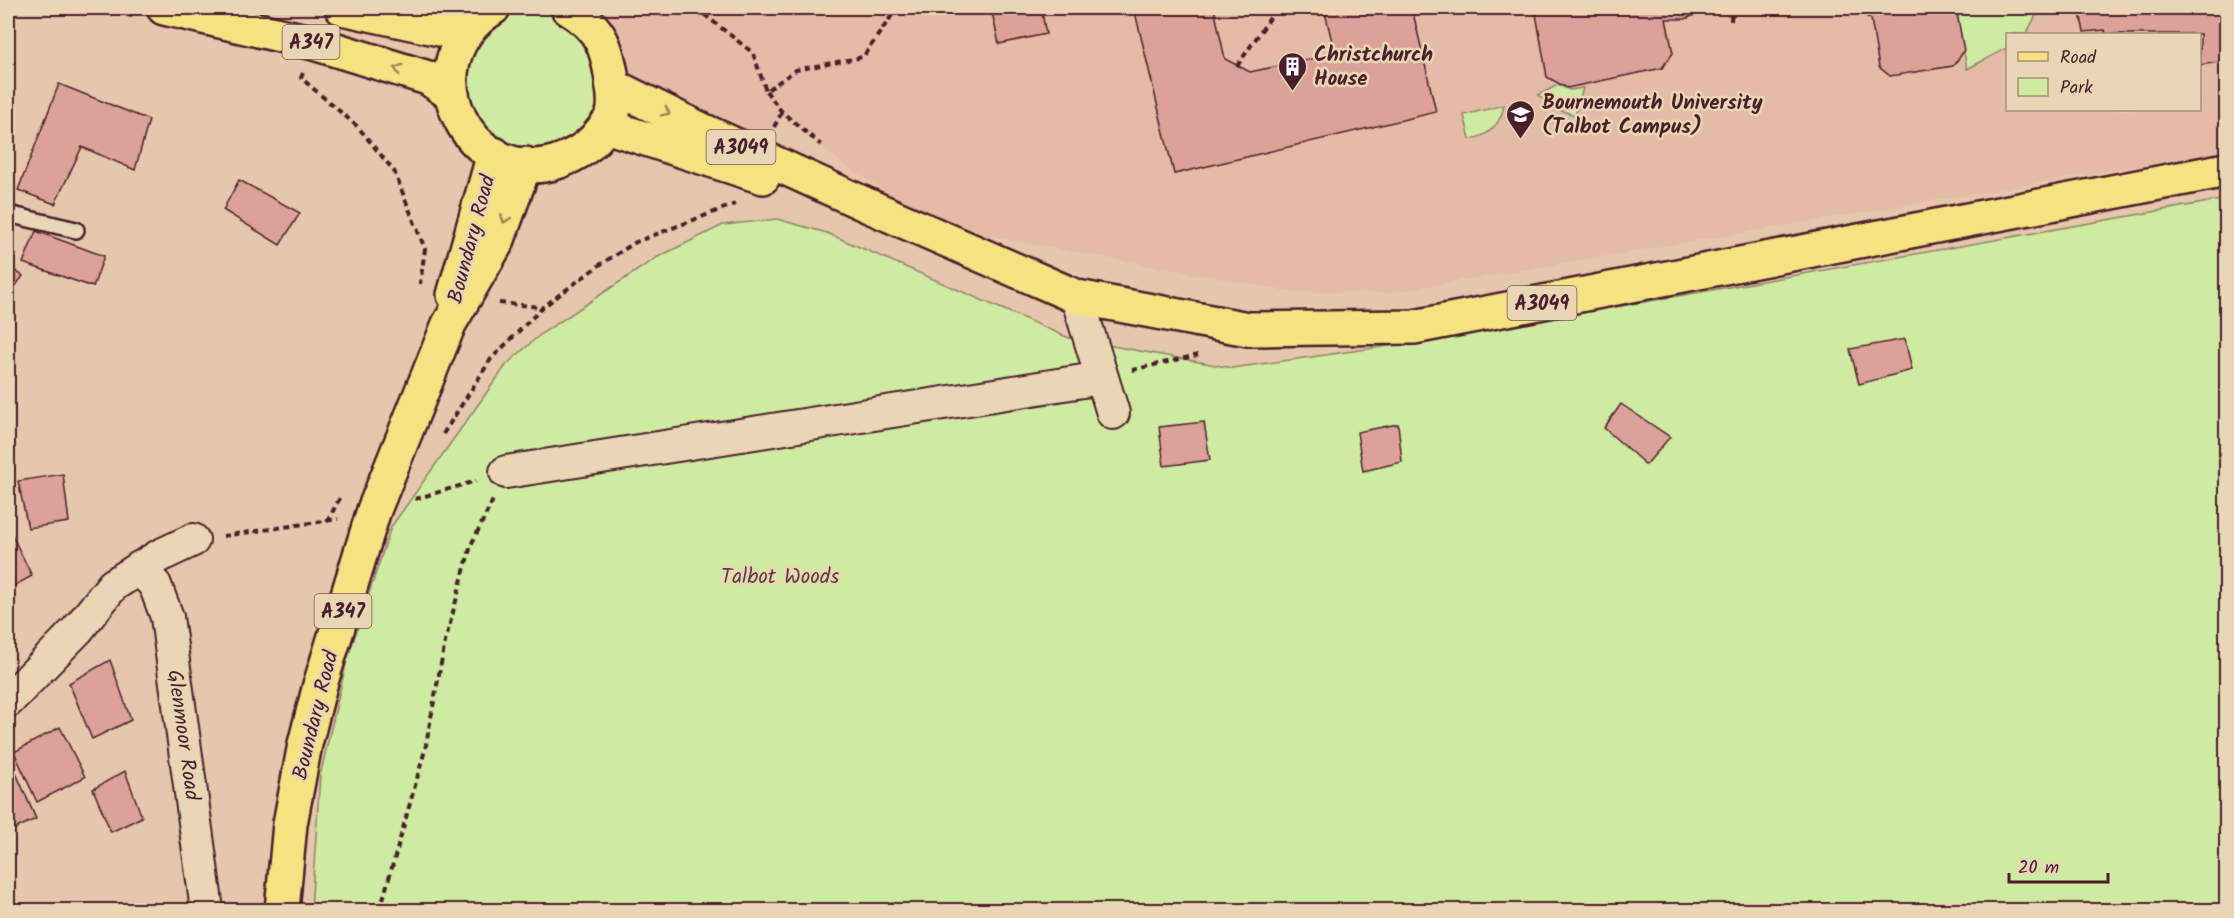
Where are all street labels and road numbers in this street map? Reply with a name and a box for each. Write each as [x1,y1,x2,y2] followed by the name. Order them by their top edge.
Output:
[282,25,340,59] road number: A347
[706,130,776,164] road number: A3049
[439,171,506,307] street label: Boundary Road
[1508,286,1576,320] road number: A3049
[314,594,372,628] road number: A347
[284,647,349,783] street label: Boundary Road
[157,668,208,803] street label: Glenmoor Road

